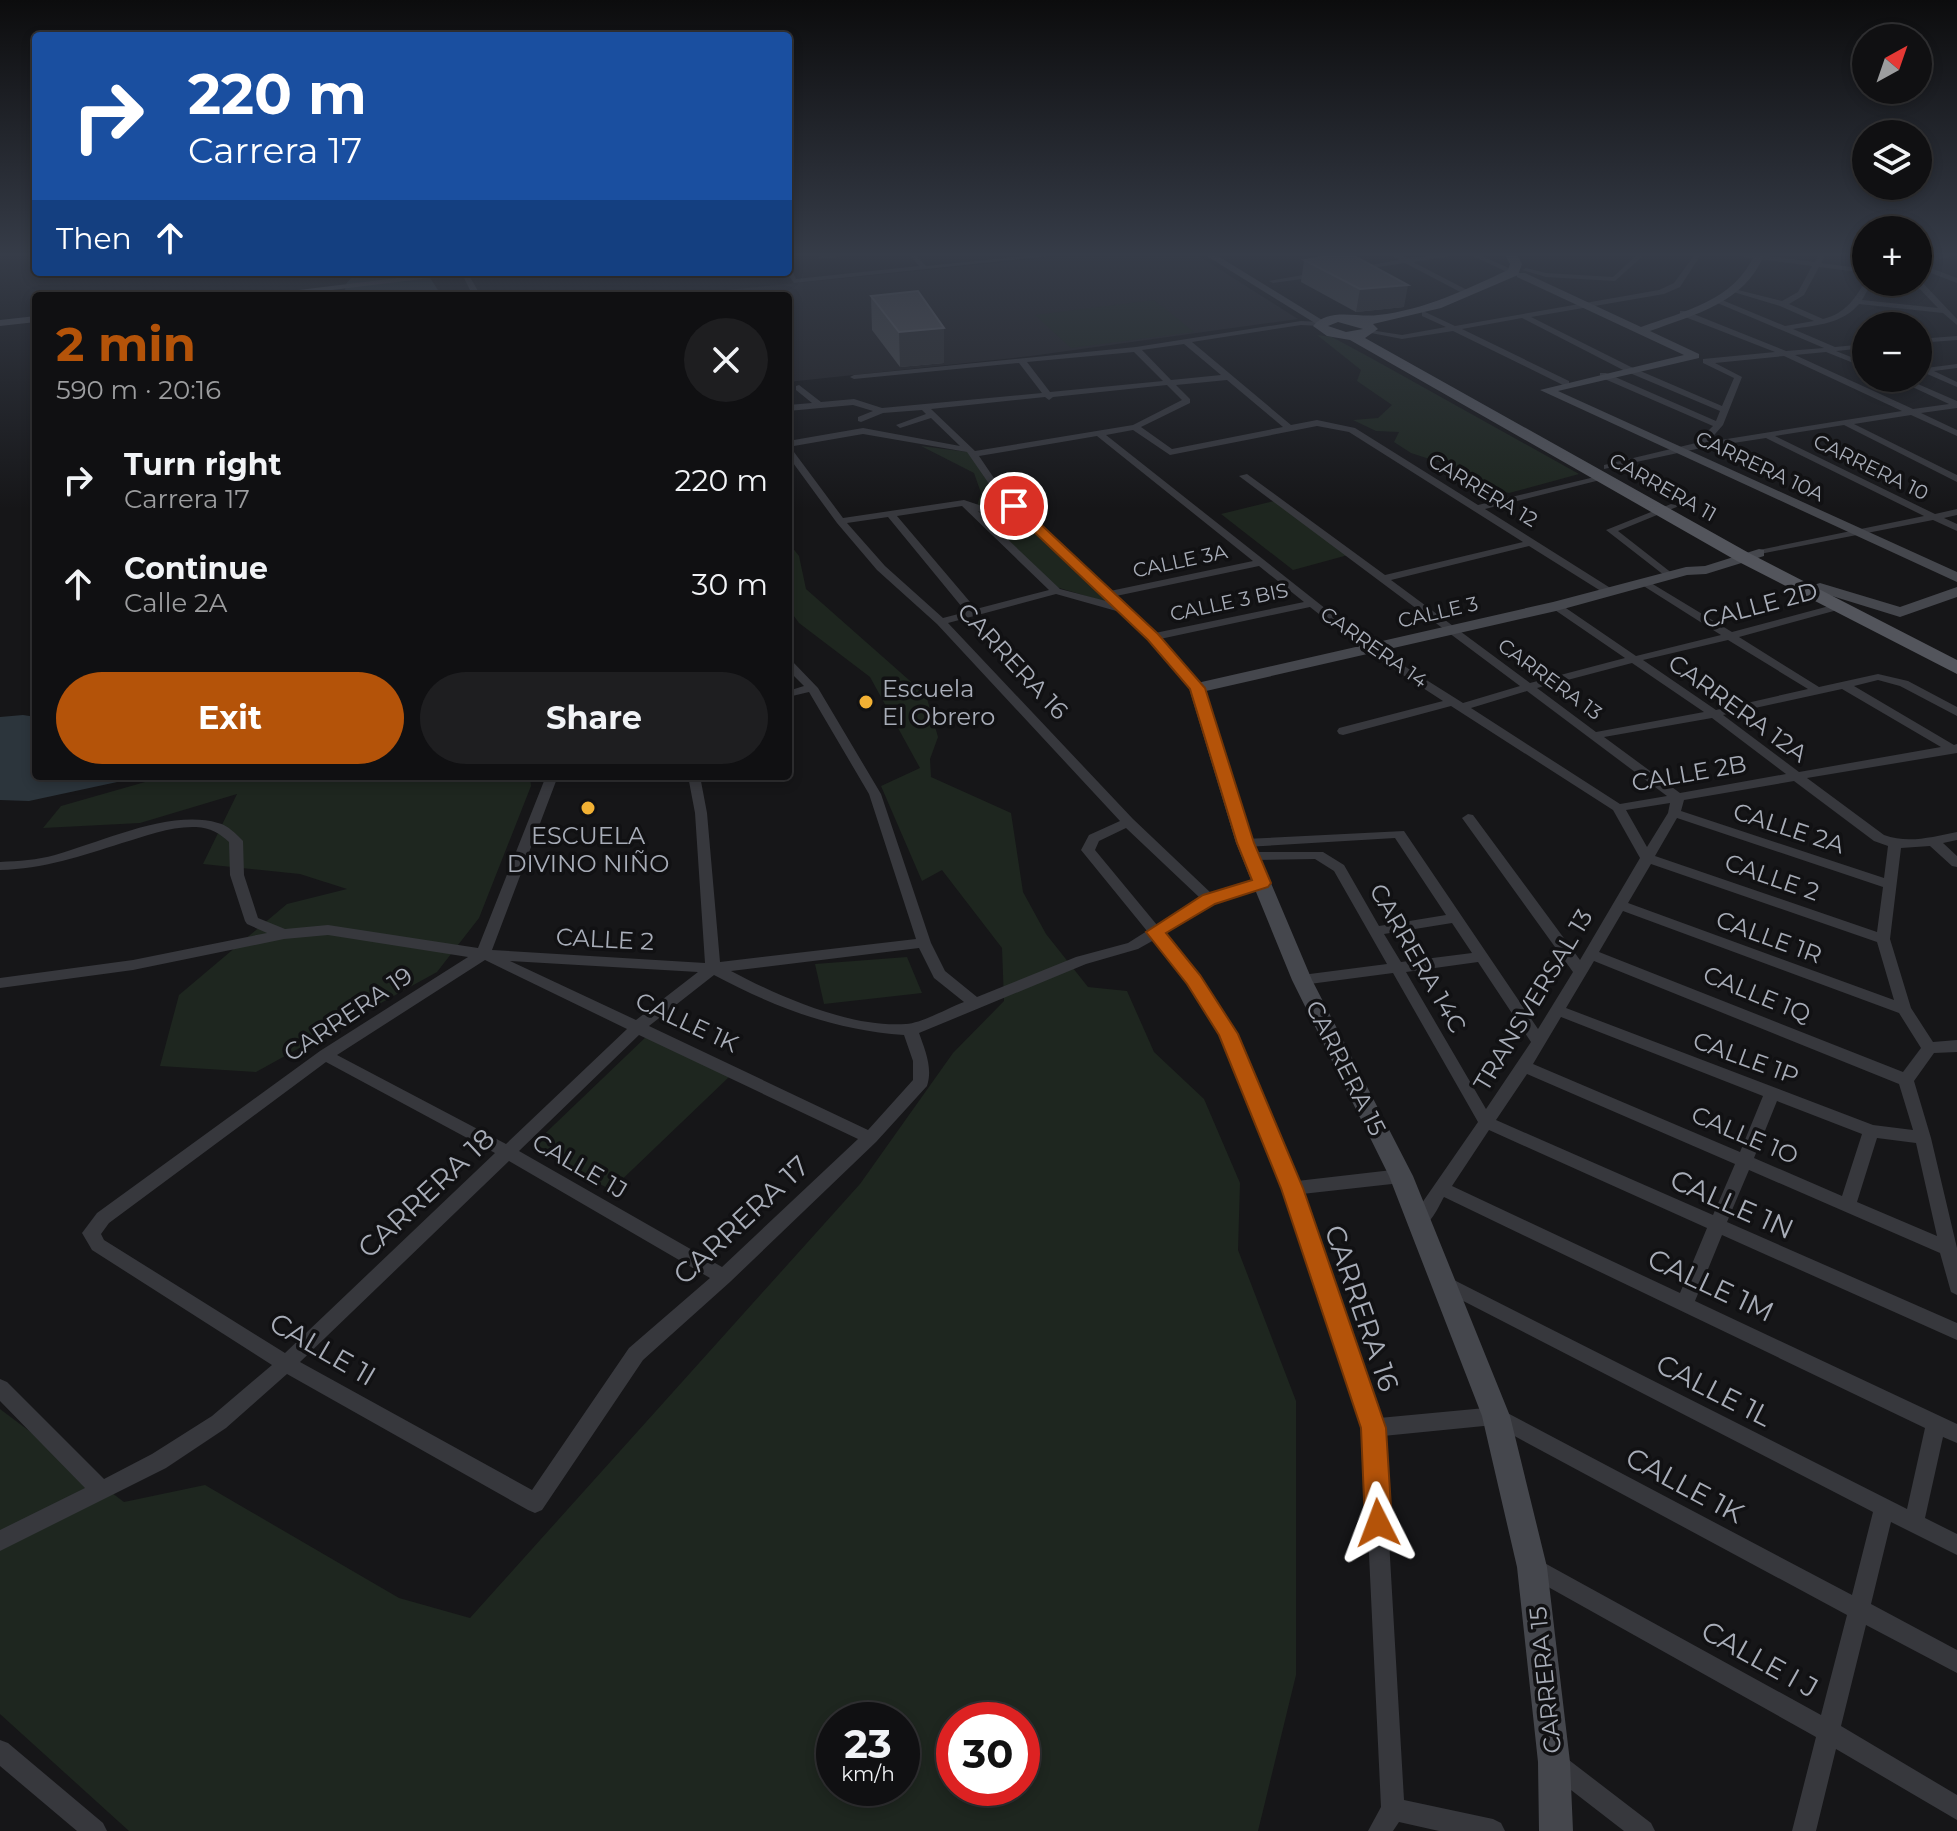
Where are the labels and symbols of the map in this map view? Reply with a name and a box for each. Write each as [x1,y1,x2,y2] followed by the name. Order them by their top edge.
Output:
[1852,24,1932,104] north arrow
[1692,426,1829,507] street label: CARRERA 10A
[1810,429,1932,505] street label: CARRERA 10
[1424,448,1542,532] street label: CARRERA 12
[1605,448,1721,526] street label: CARRERA 11
[980,472,1048,540] pin
[1131,539,1230,583] street label: CALLE 3A
[1699,576,1821,634] street label: CALLE 2D
[1168,578,1290,626] street label: CALLE 3 BIS
[1396,591,1480,633] street label: CALLE 3
[952,597,1074,725] street label: CARRERA 16
[1316,601,1432,693] street label: CARRERA 14
[1493,633,1607,725] street label: CARRERA 13
[1663,648,1814,769] street label: CARRERA 12A
[882,674,995,731] place label: Escuela El Obrero
[857,693,875,711] marker: Escuela El Obrero
[1629,749,1749,797] street label: CALLE 2B
[1730,796,1849,860] street label: CALLE 2A
[579,799,597,817] marker: ESCUELA DIVINO NIÑO
[507,821,669,878] place label: ESCUELA DIVINO NIÑO
[1721,847,1823,907] street label: CALLE 2
[1364,878,1472,1038] street label: CARRERA 14C
[1467,904,1599,1096] street label: TRANSVERSAL 13
[1712,904,1826,970] street label: CALLE 1R
[555,922,655,956] street label: CALLE 2
[1699,959,1815,1029] street label: CALLE 1Q
[278,960,418,1068] street label: CARRERA 19
[631,986,743,1058] street label: CALLE 1K
[1300,996,1392,1140] street label: CARRERA 15
[1689,1026,1803,1090] street label: CALLE 1P
[1687,1100,1803,1170] street label: CALLE 1O
[351,1121,501,1265] street label: CARRERA 18
[527,1127,633,1205] street label: CALLE 1J
[666,1149,816,1291] street label: CARRERA 17
[1665,1162,1799,1246] street label: CALLE 1N
[1318,1220,1406,1396] street label: CARRERA 16
[1642,1241,1780,1329] street label: CALLE 1M
[264,1305,382,1393] street label: CALLE 1I
[1651,1346,1778,1434] street label: CALLE 1L
[1620,1440,1750,1530] street label: CALLE 1K
[1336,1481,1420,1565] position arrow
[1523,1605,1567,1755] street label: CARRERA 15
[1696,1613,1824,1705] street label: CALLE I J
[936,1702,1040,1806] speed limit sign: 30

